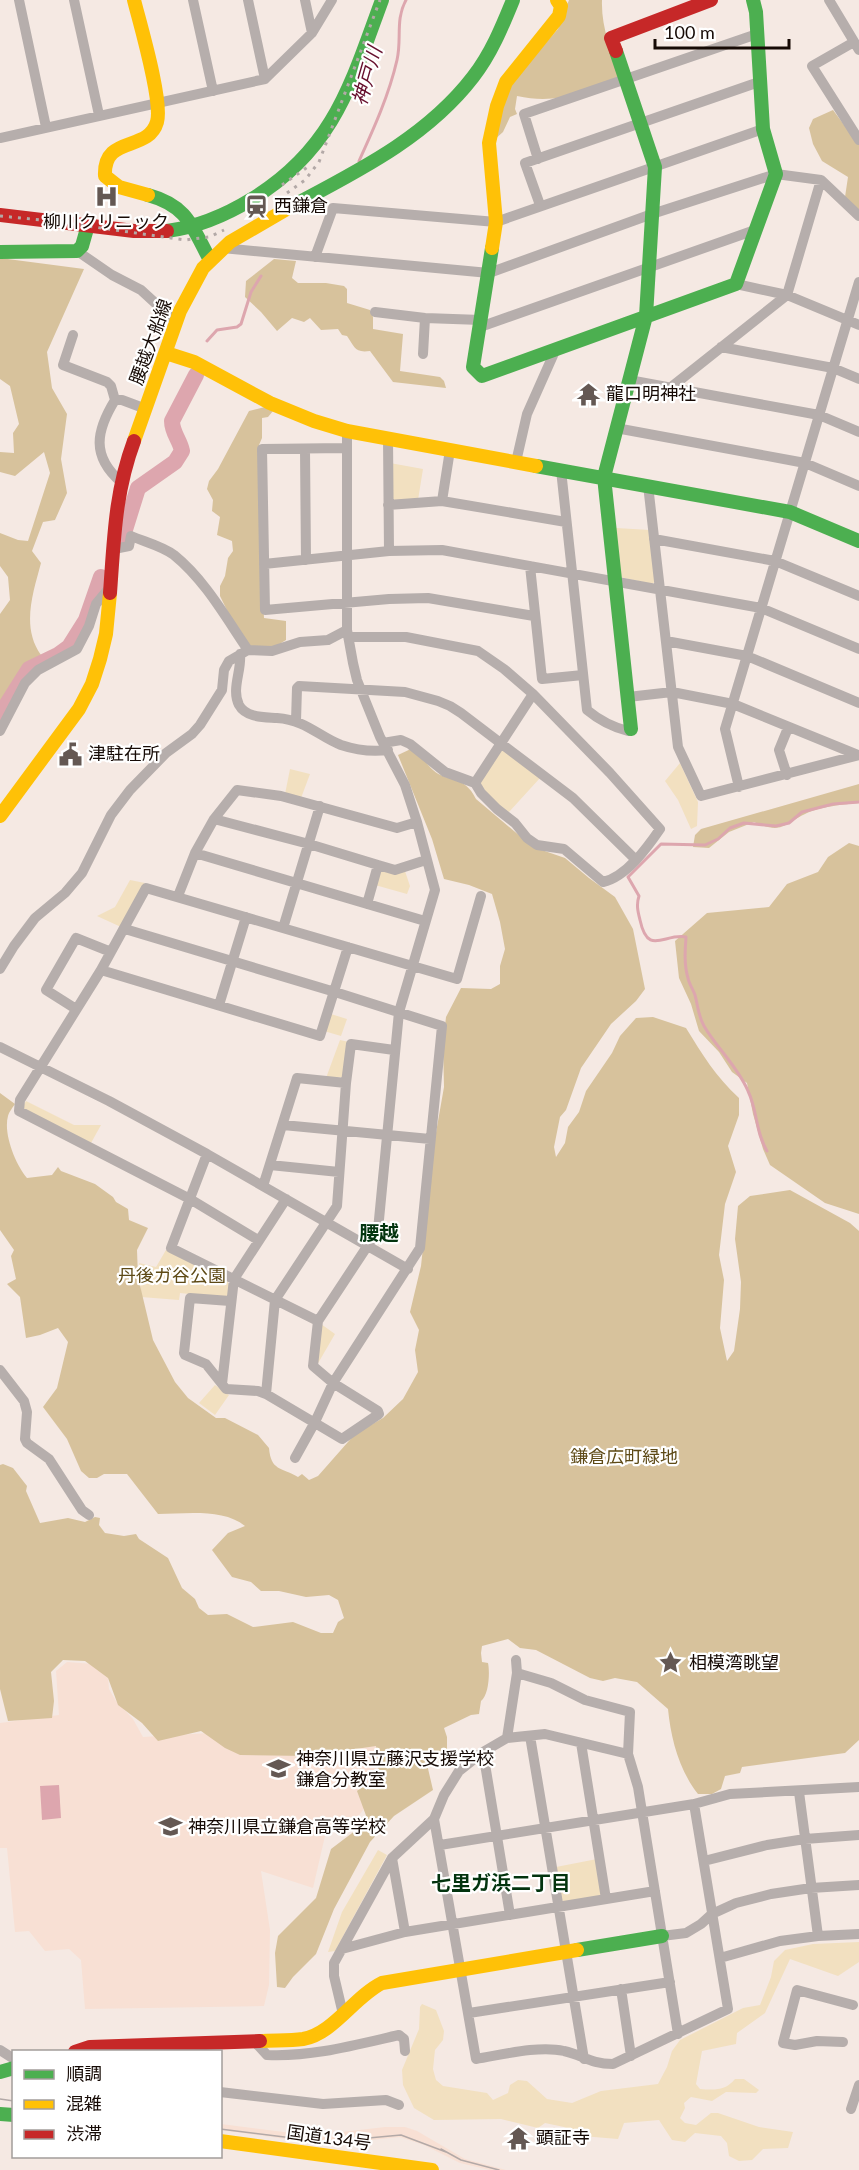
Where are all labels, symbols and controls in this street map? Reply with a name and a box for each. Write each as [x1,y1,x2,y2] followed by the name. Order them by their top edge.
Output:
[655,12,788,50] scale bar
[664,21,715,43] text: 100 m
[346,42,386,108] water label: 神戸川
[93,183,119,209] hospital icon: 柳川クリニック
[243,193,269,219] station icon: 西鎌倉
[274,194,328,216] place label: 西鎌倉
[43,210,169,232] place label: 柳川クリニック
[124,296,176,388] street label: 腰越大船線
[575,381,601,407] temple icon: 龍口明神社
[606,382,696,404] place label: 龍口明神社
[57,741,83,767] public building icon: 津駐在所
[88,742,160,764] place label: 津駐在所
[359,1220,399,1244] district label: 腰越
[118,1264,226,1286] park label: 丹後ガ谷公園
[570,1445,678,1467] park label: 鎌倉広町緑地
[658,1650,684,1676] place icon: 相模湾眺望
[689,1651,779,1673] place label: 相模湾眺望
[296,1747,494,1790] place label: 神奈川県立藤沢支援学校 鎌倉分教室
[265,1756,291,1782] school or university icon: 神奈川県立藤沢支援学校 鎌倉分教室
[157,1814,183,1840] school or university icon: 神奈川県立鎌倉高等学校
[188,1815,386,1837] place label: 神奈川県立鎌倉高等学校
[431,1870,571,1894] district label: 七里ガ浜二丁目
[12,2050,222,2158] legend
[66,2062,102,2084] text: 順調
[66,2092,102,2114] text: 混雑
[285,2120,373,2154] street label: 国道134号
[66,2122,102,2144] text: 渋滞
[505,2125,531,2151] temple icon: 顕証寺
[536,2126,590,2148] place label: 顕証寺

